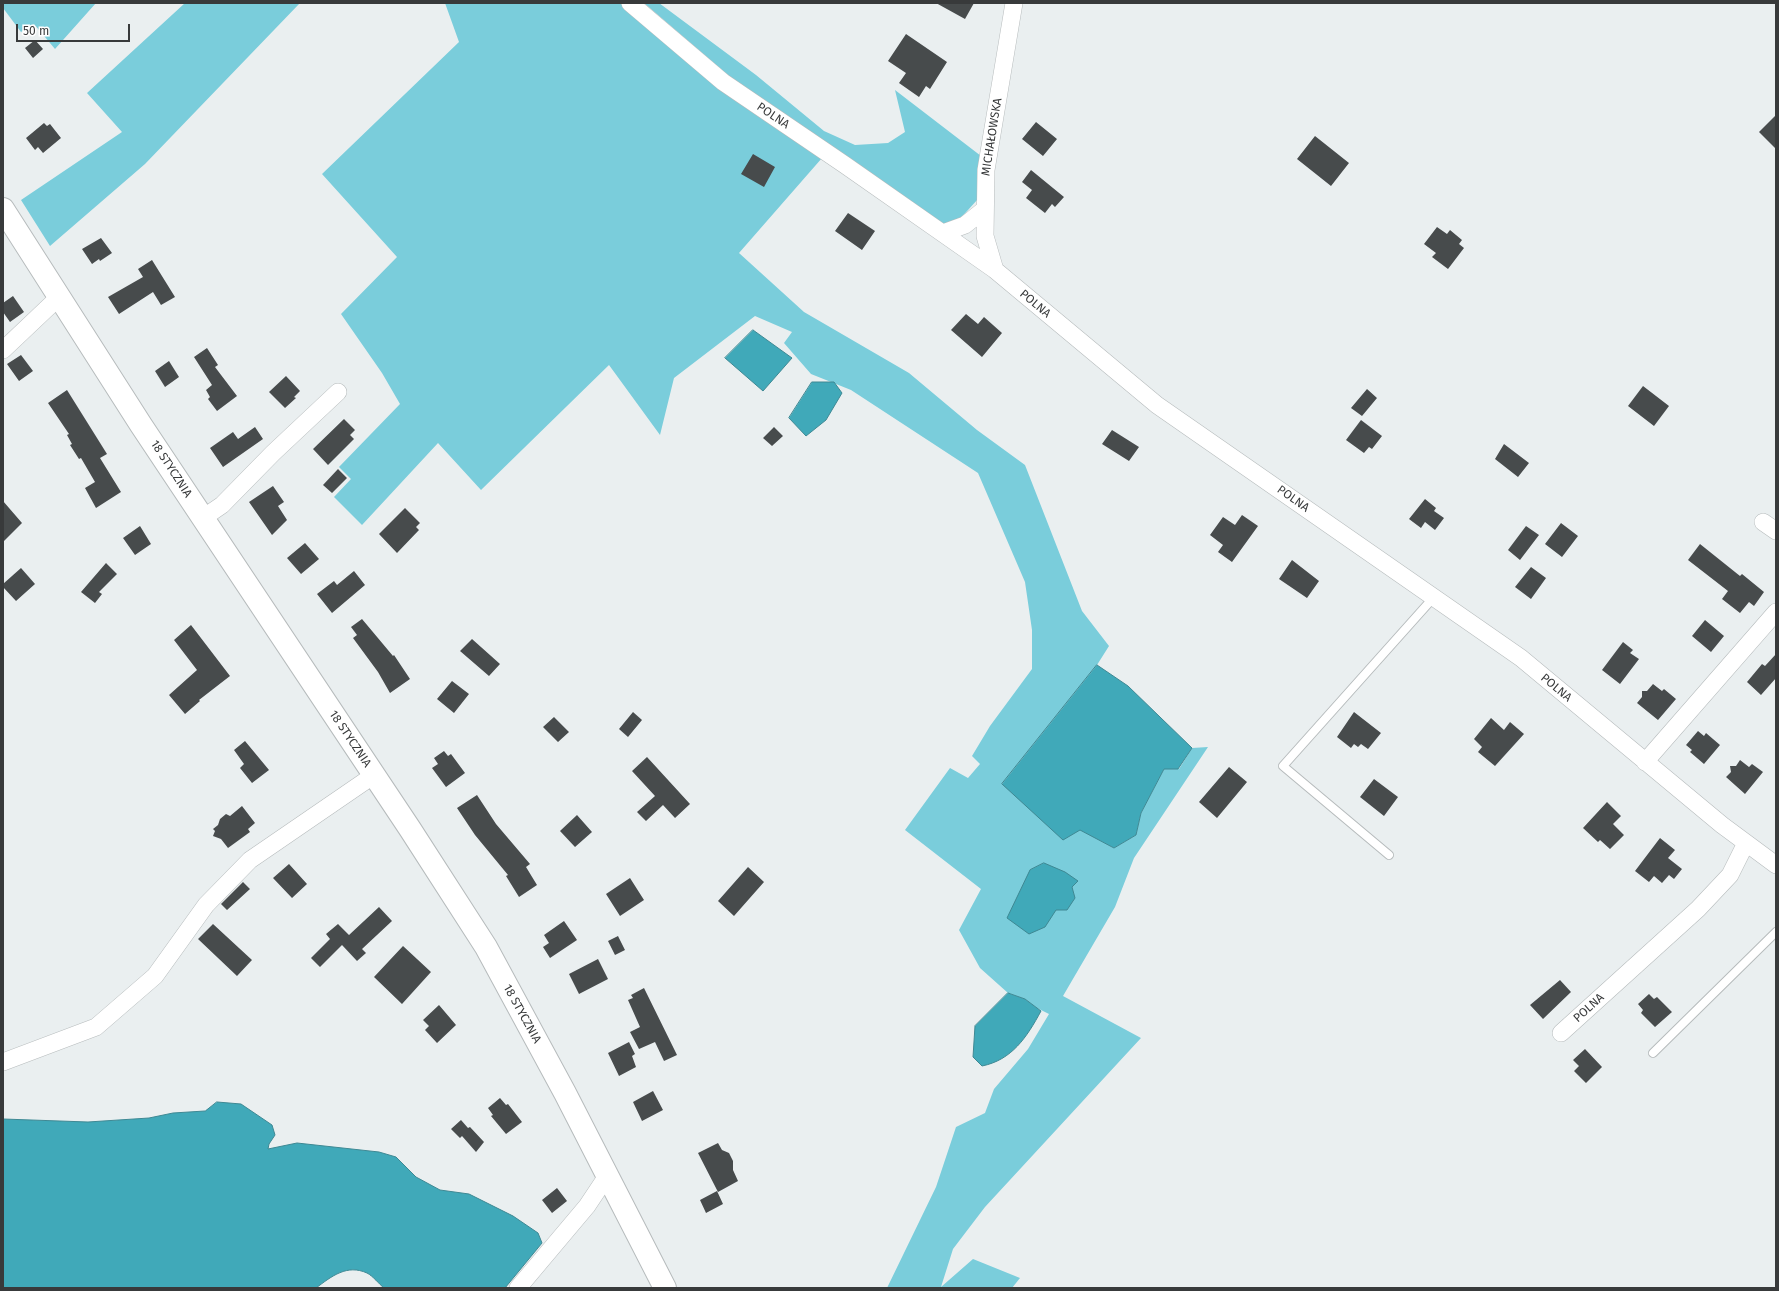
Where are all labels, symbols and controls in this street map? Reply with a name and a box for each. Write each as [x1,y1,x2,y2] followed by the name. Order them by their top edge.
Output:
[18,16,132,42] scale bar
[23,24,49,38] text: 50 m
[979,97,1005,177] street label: MICHAŁOWSKA
[754,100,792,132] street label: POLNA
[1016,287,1054,321] street label: POLNA
[147,438,195,500] street label: 18 STYCZNIA
[1274,483,1312,515] street label: POLNA
[1537,671,1575,705] street label: POLNA
[326,708,374,770] street label: 18 STYCZNIA
[500,982,544,1046] street label: 18 STYCZNIA
[1571,990,1607,1026] street label: POLNA

